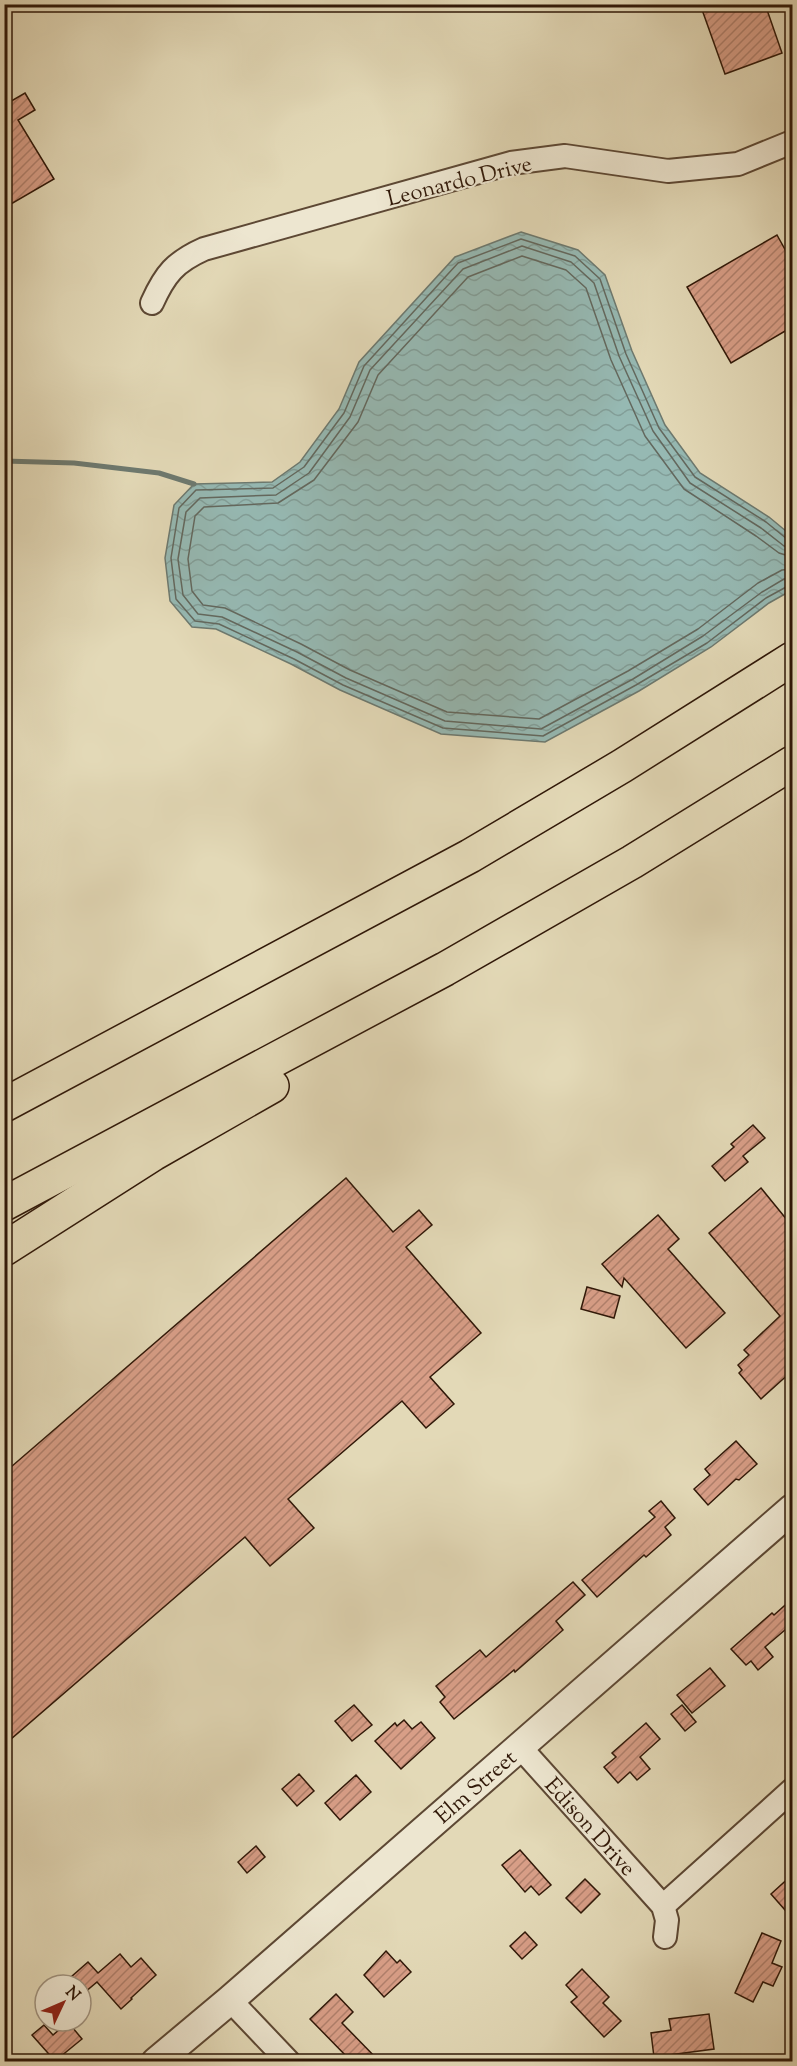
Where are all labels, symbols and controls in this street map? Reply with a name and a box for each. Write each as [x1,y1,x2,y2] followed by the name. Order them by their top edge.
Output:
[384,149,536,216] street label: Leonardo Drive
[429,1743,525,1833] street label: Elm Street
[536,1771,642,1885] street label: Edison Drive
[33,1973,93,2033] north arrow
[59,1982,85,2007] text: N

